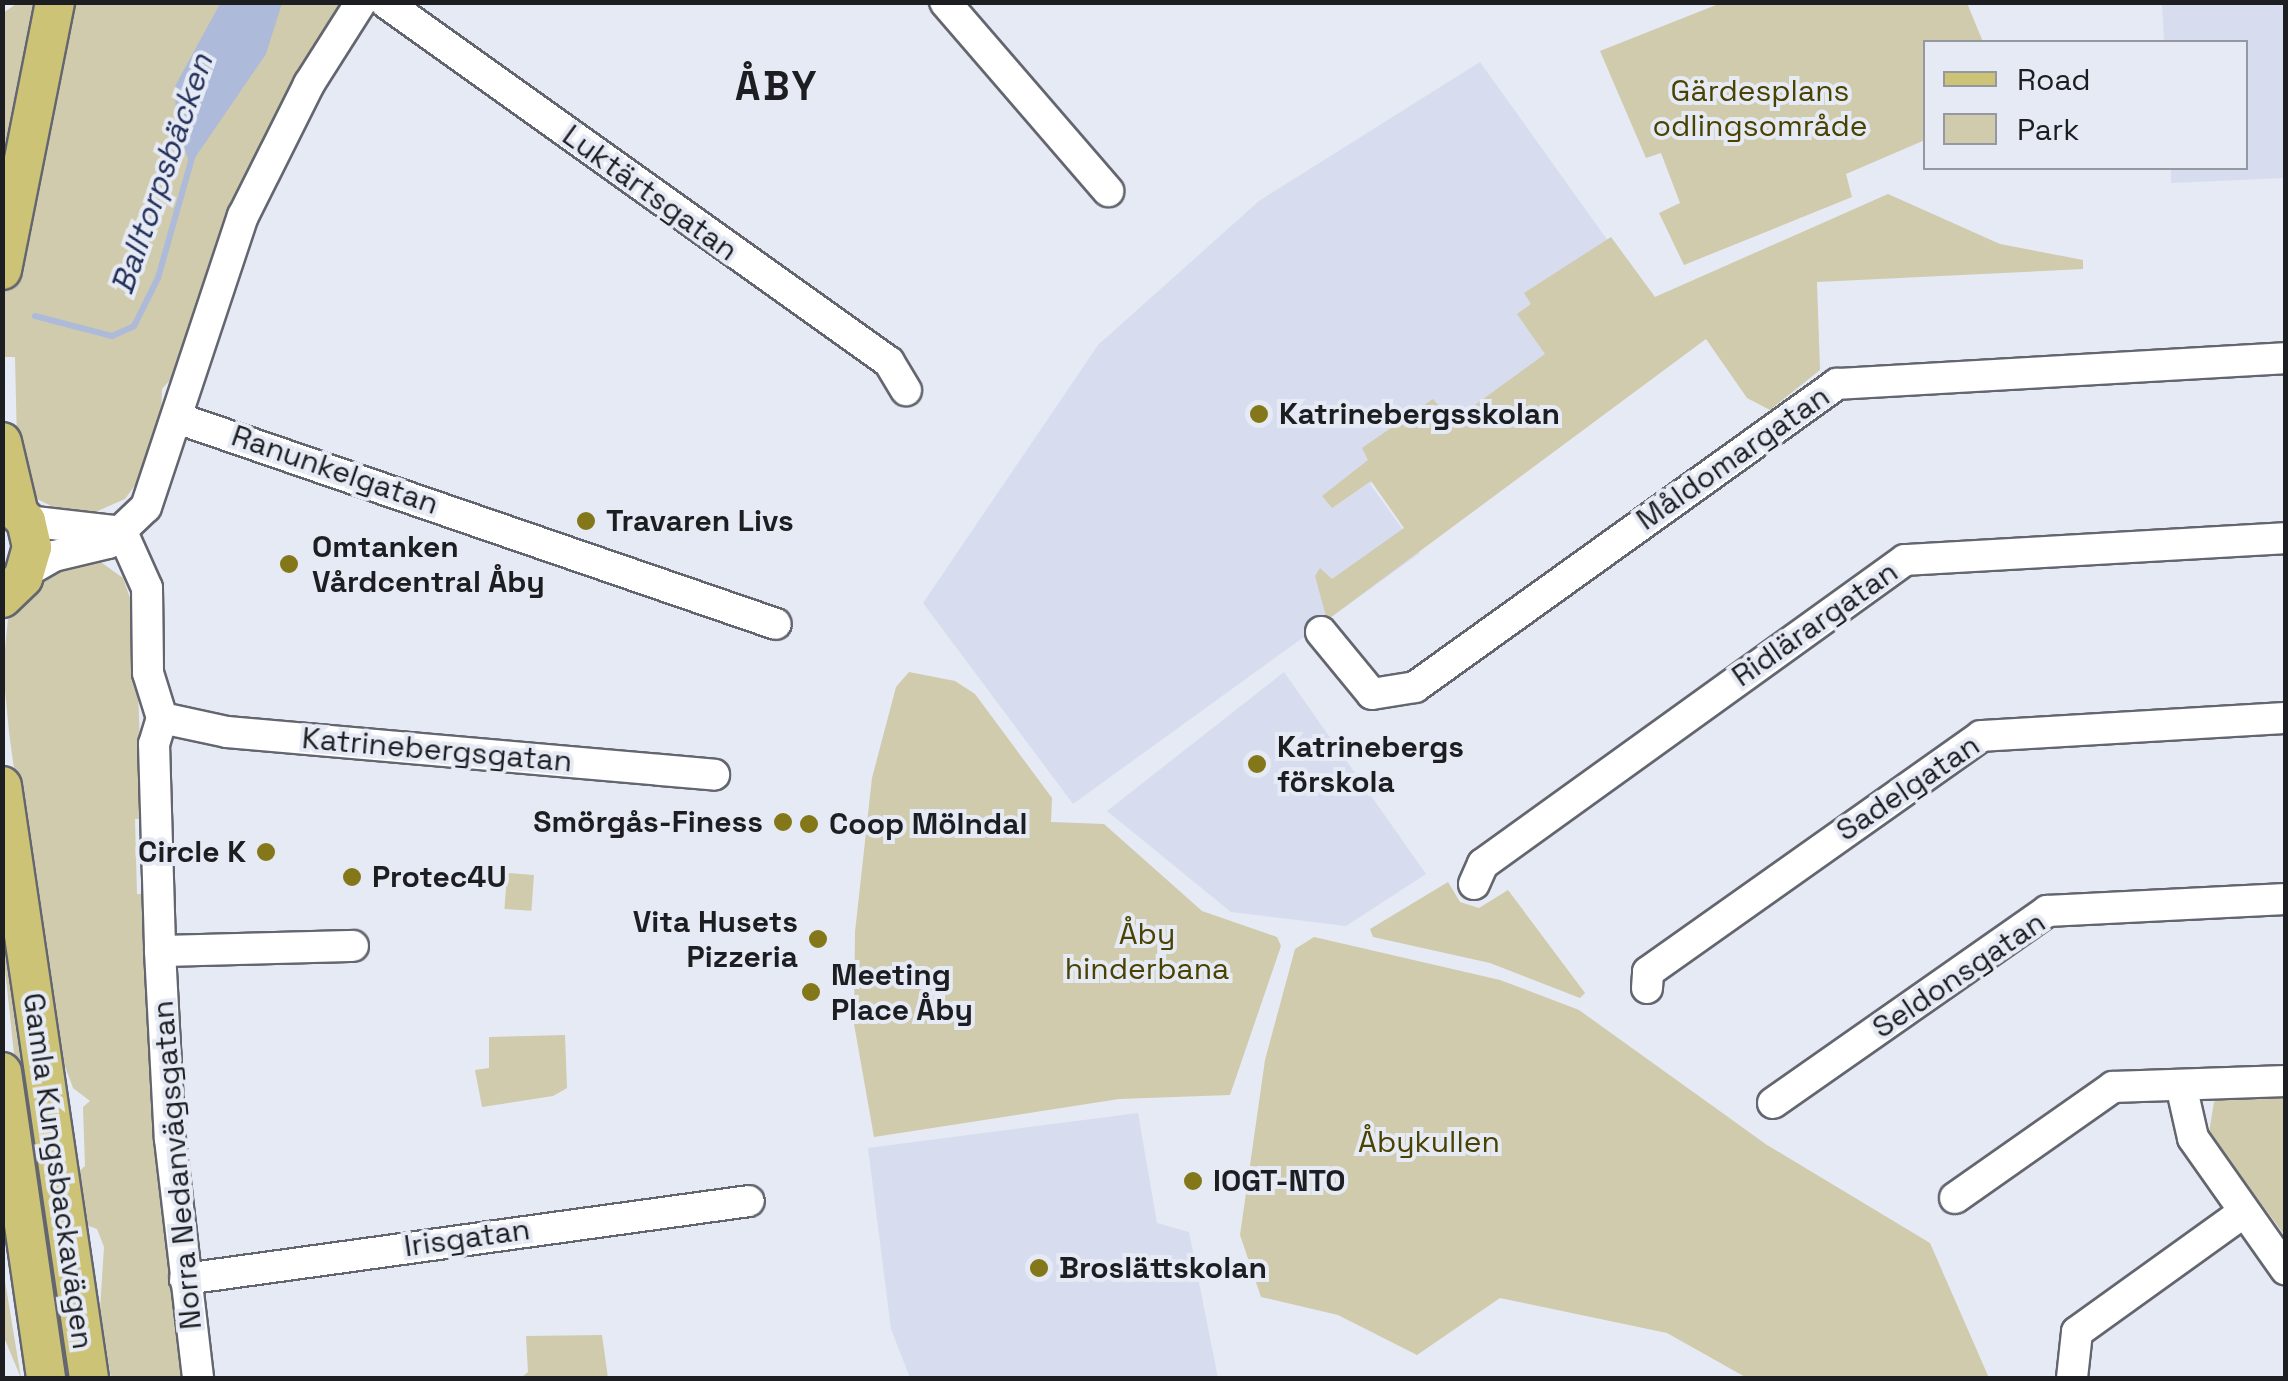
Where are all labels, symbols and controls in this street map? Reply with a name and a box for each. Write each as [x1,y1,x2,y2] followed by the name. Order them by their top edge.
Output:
[1923,40,2248,170] legend
[103,49,221,299] water label: Balltorpsbäcken
[2017,60,2091,99] text: Road
[735,63,819,111] district label: ÅBY
[1652,73,1868,144] park label: Gärdesplans odlingsområde
[2017,110,2079,149] text: Park
[555,117,745,269] street label: Luktärtsgatan
[1630,378,1836,538] street label: Måldomargatan
[1279,396,1560,432] place label: Katrinebergsskolan
[1248,403,1270,425] marker: Katrinebergsskolan
[227,418,443,522] street label: Ranunkelgatan
[606,503,794,539] place label: Travaren Livs
[575,510,597,532] marker: Travaren Livs
[312,529,545,600] place label: Omtanken Vårdcentral Åby
[276,551,302,577] marker: Omtanken Vårdcentral Åby
[1725,554,1905,694] street label: Ridlärargatan
[300,720,574,780] street label: Katrinebergsgatan
[1830,727,1986,849] street label: Sadelgatan
[1277,729,1464,800] place label: Katrinebergs förskola
[1246,753,1268,775] marker: Katrinebergs förskola
[533,804,763,840] place label: Smörgås-Finess
[829,806,1028,842] place label: Coop Mölndal
[772,811,794,833] marker: Smörgås-Finess
[798,813,820,835] marker: Coop Mölndal
[138,834,246,870] place label: Circle K
[255,841,277,863] marker: Circle K
[372,859,507,895] place label: Protec4U
[341,866,363,888] marker: Protec4U
[633,904,798,974] place label: Vita Husets Pizzeria
[1866,904,2052,1046] street label: Seldonsgatan
[1065,916,1229,986] park label: Åby hinderbana
[807,928,829,950] marker: Vita Husets Pizzeria
[831,957,973,1028] place label: Meeting Place Åby
[800,981,822,1003] marker: Meeting Place Åby
[15,991,101,1351] street label: Gamla Kungsbackavägen
[145,999,209,1331] street label: Norra Nedanvägsgatan
[1358,1124,1500,1160] park label: Åbykullen
[1213,1163,1346,1199] place label: IOGT-NTO
[1182,1170,1204,1192] marker: IOGT-NTO
[402,1211,532,1265] street label: Irisgatan
[1059,1250,1267,1286] place label: Broslättskolan
[1028,1257,1050,1279] marker: Broslättskolan

